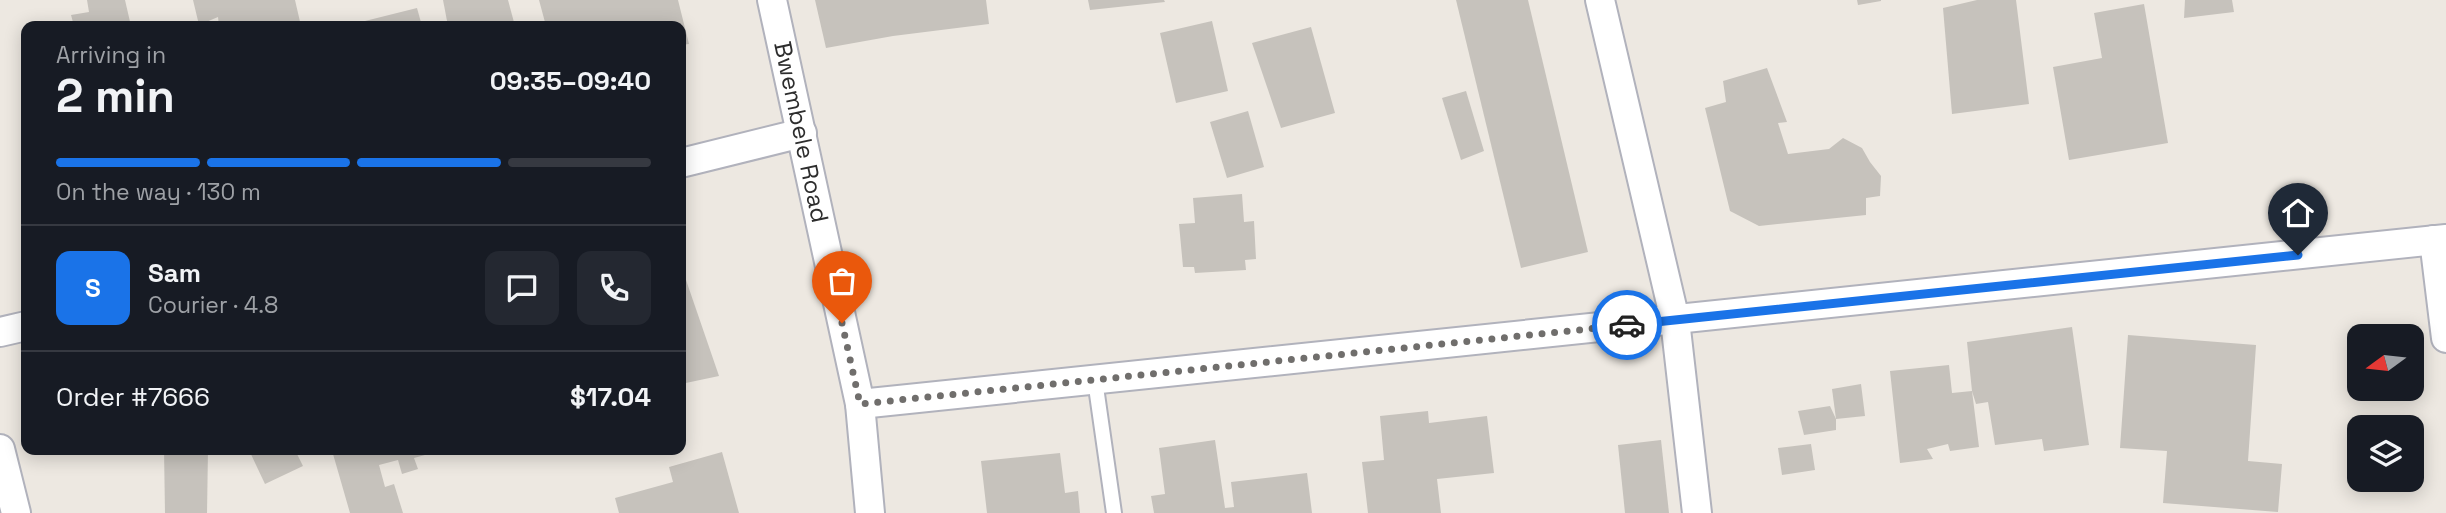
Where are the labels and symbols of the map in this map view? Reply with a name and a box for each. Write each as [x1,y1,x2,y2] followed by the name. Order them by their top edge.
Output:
[767,38,836,225] street label: Bwembele Road
[2268,183,2328,255] pin
[812,251,872,323] pin
[1592,290,1662,360] courier
[2347,324,2424,401] north arrow

